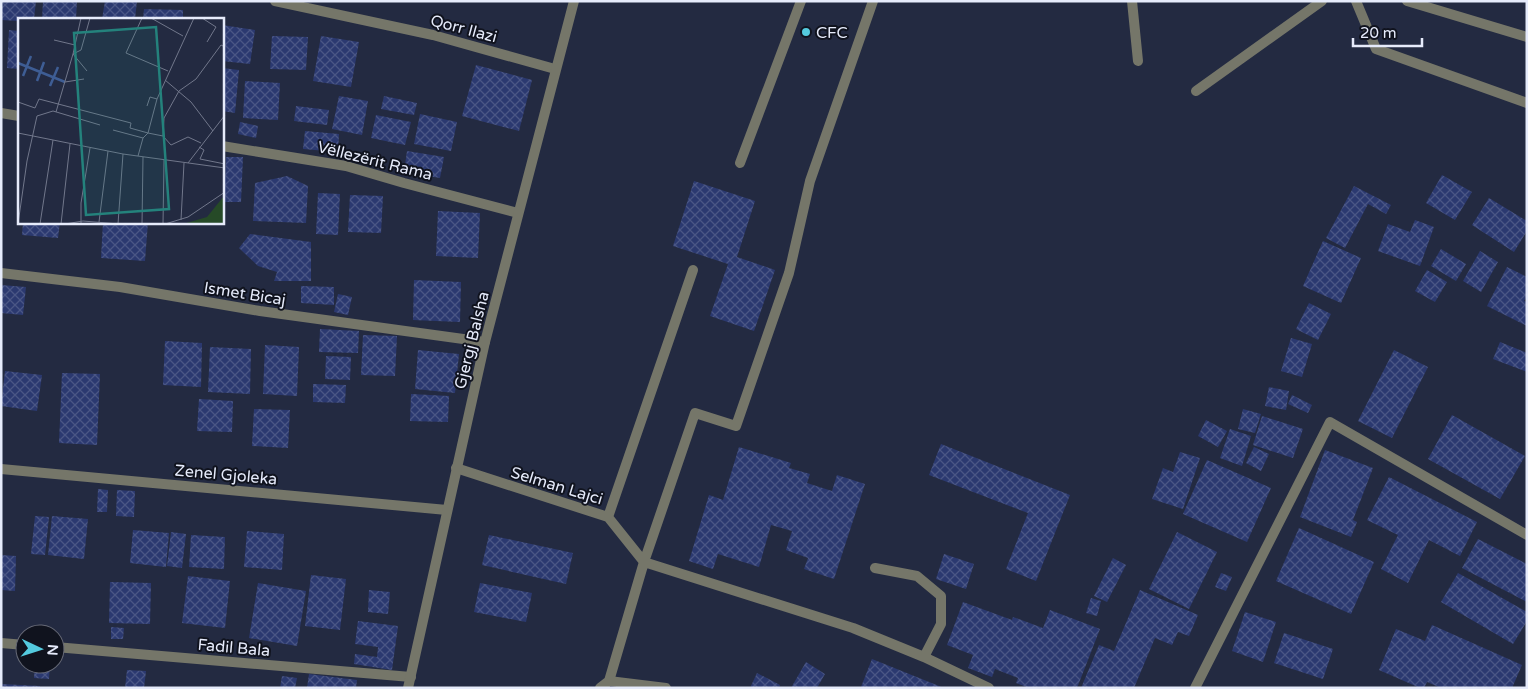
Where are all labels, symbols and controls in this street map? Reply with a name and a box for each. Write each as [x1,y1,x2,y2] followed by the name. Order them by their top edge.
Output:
[428,10,499,47] street label: Qorr Ilazi
[1353,15,1422,47] scale bar
[18,18,224,224] inset map
[816,23,848,43] place label: CFC
[1360,24,1397,42] text: 20 m
[800,26,812,38] marker: CFC
[315,137,434,185] street label: Vëllezërit Rama
[202,278,287,310] street label: Ismet Bicaj
[450,289,494,391] street label: Gjergj Balsha
[174,461,278,489] street label: Zenel Gjoleka
[508,462,605,509] street label: Selman Lajci
[15,624,65,674] north arrow
[197,635,271,661] street label: Fadil Bala
[44,644,61,656] text: N

